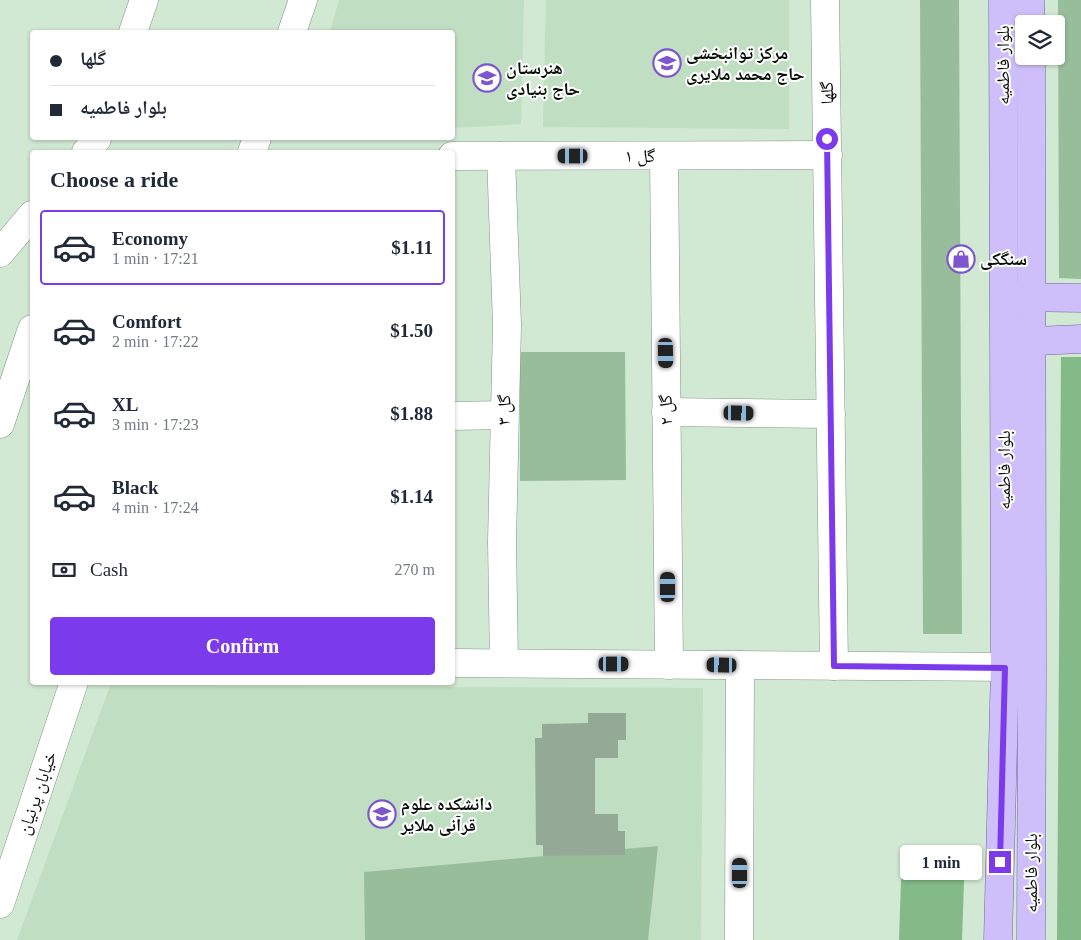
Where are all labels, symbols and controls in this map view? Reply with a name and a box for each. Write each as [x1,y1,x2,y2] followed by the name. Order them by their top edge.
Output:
[1015,15,1065,65] map controls
[1015,15,1065,65] button: layers
[993,25,1014,105] street label: بلوار فاطمیه
[686,43,805,85] place label: مرکز توانبخشی حاج محمد ملایری
[80,48,106,69] text: گلها
[652,48,682,78] school or university icon: مرکز توانبخشی حاج محمد ملایری
[506,58,581,100] place label: هنرستان حاج بنیادی
[472,63,502,93] school or university icon: هنرستان حاج بنیادی
[817,81,837,105] street label: گلها
[80,97,167,118] text: بلوار فاطمیه
[816,128,838,150] route start
[625,146,656,167] street label: گل ۱
[558,149,588,164] car
[50,167,178,192] text: Choose a ride
[52,225,97,270] icon: car
[112,228,188,249] text: Economy
[391,237,433,258] text: $1.11
[946,244,976,274] shop icon: سنگکی
[980,249,1027,270] place label: سنگکی
[112,250,199,267] text: 1 min · 17:21
[52,308,97,353] icon: car
[112,311,182,332] text: Comfort
[390,320,433,341] text: $1.50
[112,333,199,350] text: 2 min · 17:22
[658,338,673,368] car
[52,391,97,436] icon: car
[112,394,138,415] text: XL
[493,394,516,426] street label: گل ۳
[656,394,677,426] street label: گل ۲
[390,403,433,424] text: $1.88
[723,405,754,421] car
[112,416,199,433] text: 3 min · 17:23
[994,430,1015,510] street label: بلوار فاطمیه
[52,474,97,519] icon: car
[112,477,158,498] text: Black
[390,486,433,507] text: $1.14
[112,499,199,516] text: 4 min · 17:24
[50,556,78,584] icon: cash
[90,559,128,580] text: Cash
[395,561,435,578] text: 270 m
[660,572,675,602] car
[50,617,435,675] button: Confirm
[599,657,629,672] car
[706,657,737,673] car
[13,749,62,838] street label: خیابان پرنیان
[400,794,492,836] place label: دانشکده علوم قرآنی ملایر
[367,799,397,829] school or university icon: دانشکده علوم قرآنی ملایر
[1021,833,1042,913] street label: بلوار فاطمیه
[900,844,982,880] callout: 1 min
[989,851,1011,873] route end
[922,854,960,871] text: 1 min
[732,858,747,888] car

